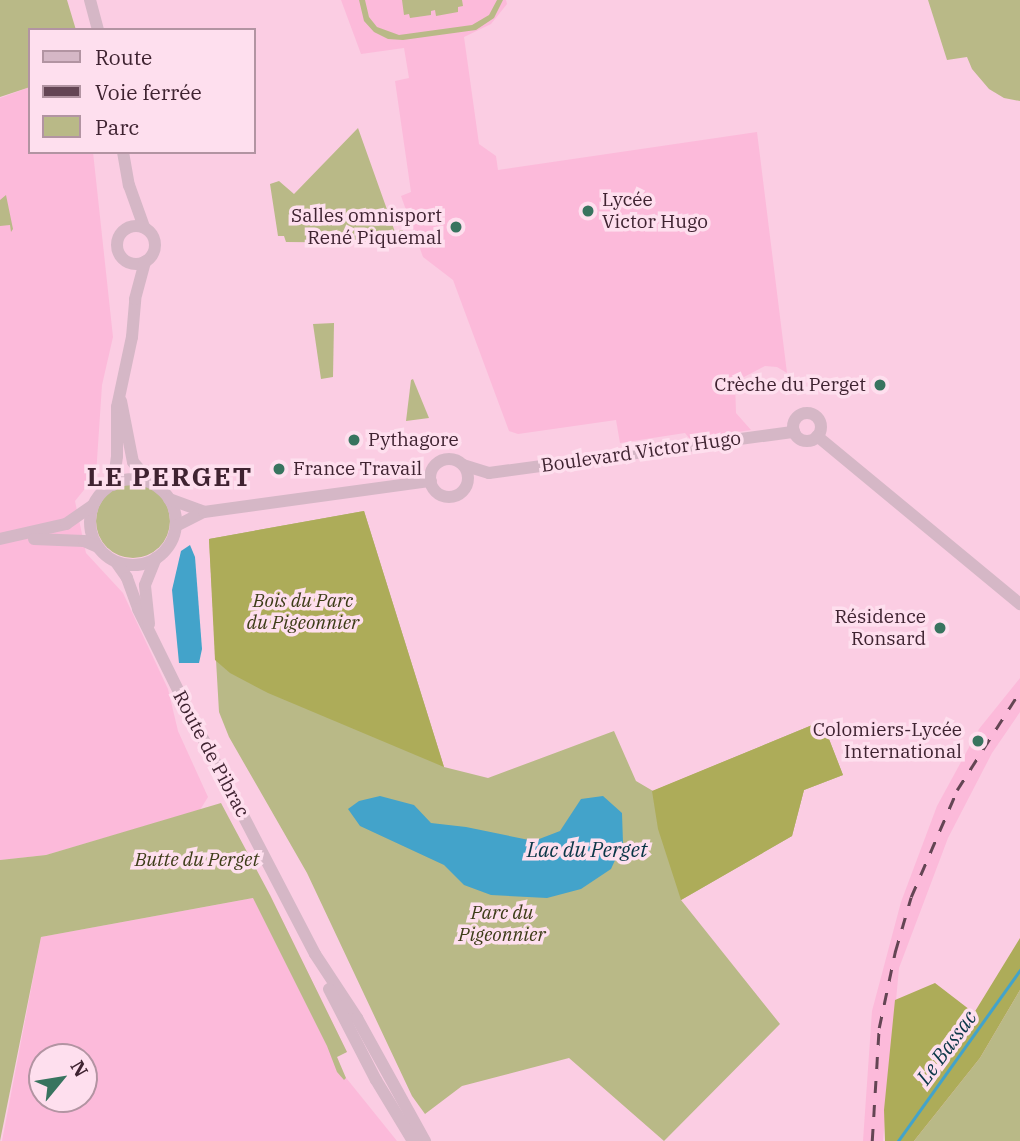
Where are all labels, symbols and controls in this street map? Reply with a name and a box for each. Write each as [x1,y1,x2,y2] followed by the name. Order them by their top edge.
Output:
[28,28,256,154] legend
[95,43,152,71] text: Route
[95,78,202,106] text: Voie ferrée
[95,113,139,141] text: Parc
[602,189,708,233] place label: Lycée Victor Hugo
[580,203,596,219] marker: Lycée Victor Hugo
[291,205,442,249] place label: Salles omnisport René Piquemal
[448,219,464,235] marker: Salles omnisport René Piquemal
[714,374,866,396] place label: Crèche du Perget
[872,377,888,393] marker: Crèche du Perget
[540,427,742,477] street label: Boulevard Victor Hugo
[368,429,459,451] place label: Pythagore
[346,432,362,448] marker: Pythagore
[293,458,422,480] place label: France Travail
[88,461,252,493] district label: LE PERGET
[271,461,287,477] marker: France Travail
[247,590,359,634] park label: Bois du Parc du Pigeonnier
[834,606,926,650] place label: Résidence Ronsard
[932,620,948,636] marker: Résidence Ronsard
[168,687,254,821] street label: Route de Pibrac
[813,719,962,763] place label: Colomiers-Lycée International
[968,731,988,751] marker: Colomiers-Lycée International
[527,836,647,862] water label: Lac du Perget
[135,849,259,871] park label: Butte du Perget
[458,902,546,946] park label: Parc du Pigeonnier
[911,1005,981,1089] water label: Le Bassac
[28,1043,98,1113] north arrow
[65,1056,94,1081] text: N

